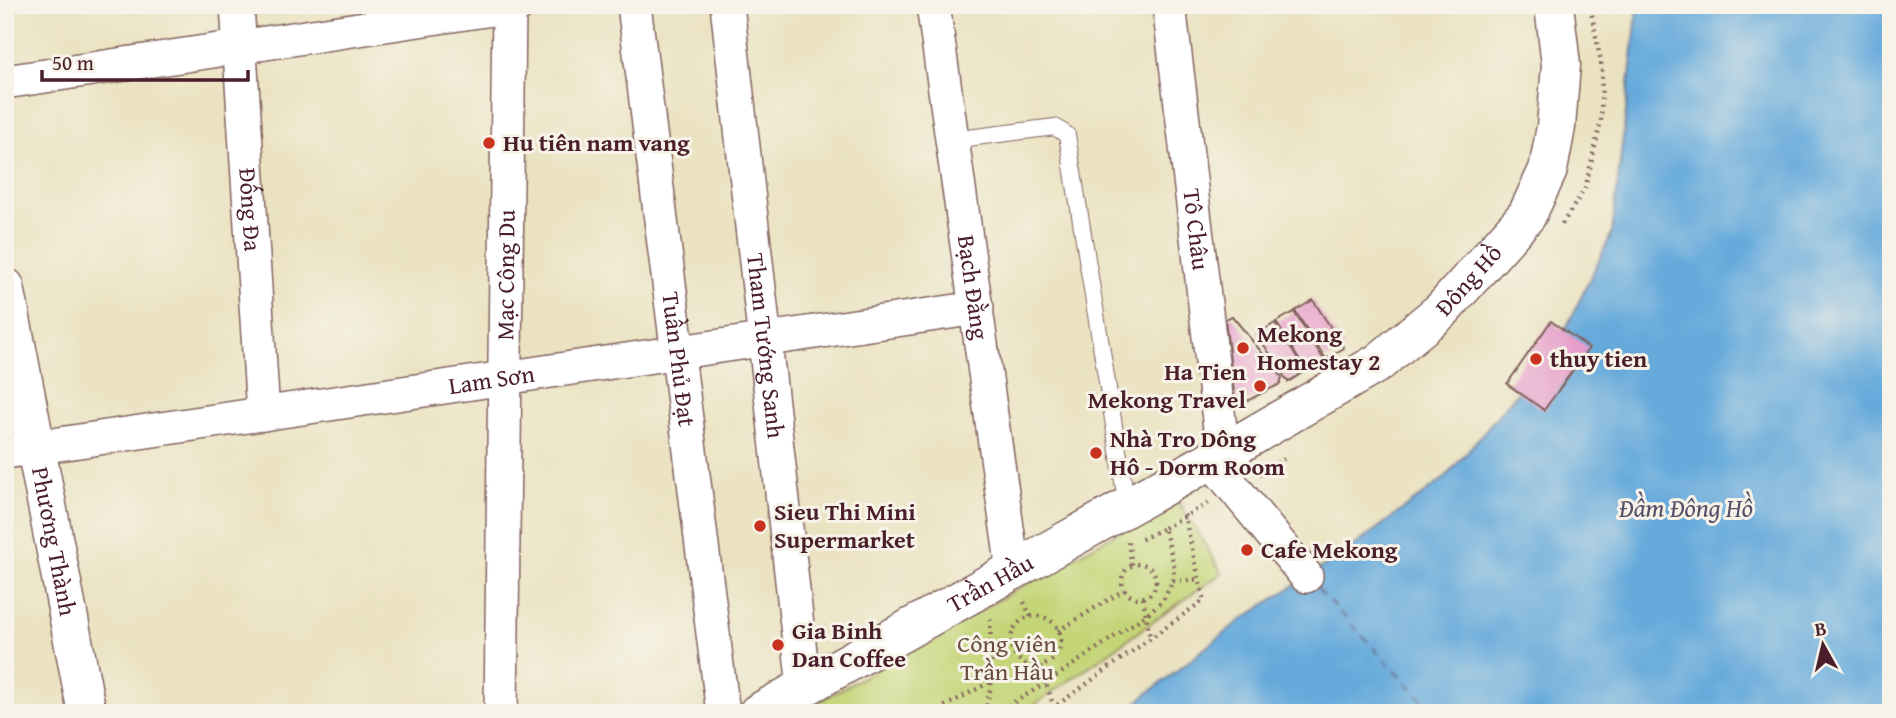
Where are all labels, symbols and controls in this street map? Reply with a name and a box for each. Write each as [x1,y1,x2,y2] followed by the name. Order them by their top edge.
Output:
[42,38,248,82] scale bar
[52,47,94,78] text: 50 m
[503,125,690,160] place label: Hu tiên nam vang
[481,135,497,151] marker: Hu tiên nam vang
[230,167,271,253] street label: Đống Đa
[1174,187,1219,272] street label: Tô Châu
[487,210,524,340] street label: Mạc Công Du
[949,232,998,342] street label: Bạch Đằng
[1427,236,1510,324] street label: Đông Hồ
[738,251,794,441] street label: Tham Tướng Sanh
[653,290,705,429] street label: Tuần Phủ Đạt
[1257,316,1380,379] place label: Mekong Homestay 2
[1235,340,1251,356] marker: Mekong Homestay 2
[1550,341,1647,376] place label: thuy tien
[1528,351,1544,367] marker: thuy tien
[1088,354,1247,417] place label: Ha Tien Mekong Travel
[446,356,537,403] street label: Lam Sơn
[1252,378,1268,394] marker: Ha Tien Mekong Travel
[1110,421,1285,484] place label: Nhà Tro Dông Hô - Dorm Room
[1088,445,1104,461] marker: Nhà Tro Dông Hô - Dorm Room
[23,464,86,619] street label: Phương Thành
[1618,488,1753,527] water label: Đầm Đông Hồ
[774,494,916,557] place label: Sieu Thi Mini Supermarket
[752,518,768,534] marker: Sieu Thi Mini Supermarket
[1261,532,1398,567] place label: Cafe Mekong
[1239,542,1255,558] marker: Cafe Mekong
[941,545,1039,621] street label: Trần Hầu
[1787,610,1857,680] north arrow
[792,613,906,676] place label: Gia Binh Dan Coffee
[1813,613,1828,643] text: B
[957,626,1057,689] park label: Công viên Trần Hầu
[770,637,786,653] marker: Gia Binh Dan Coffee

